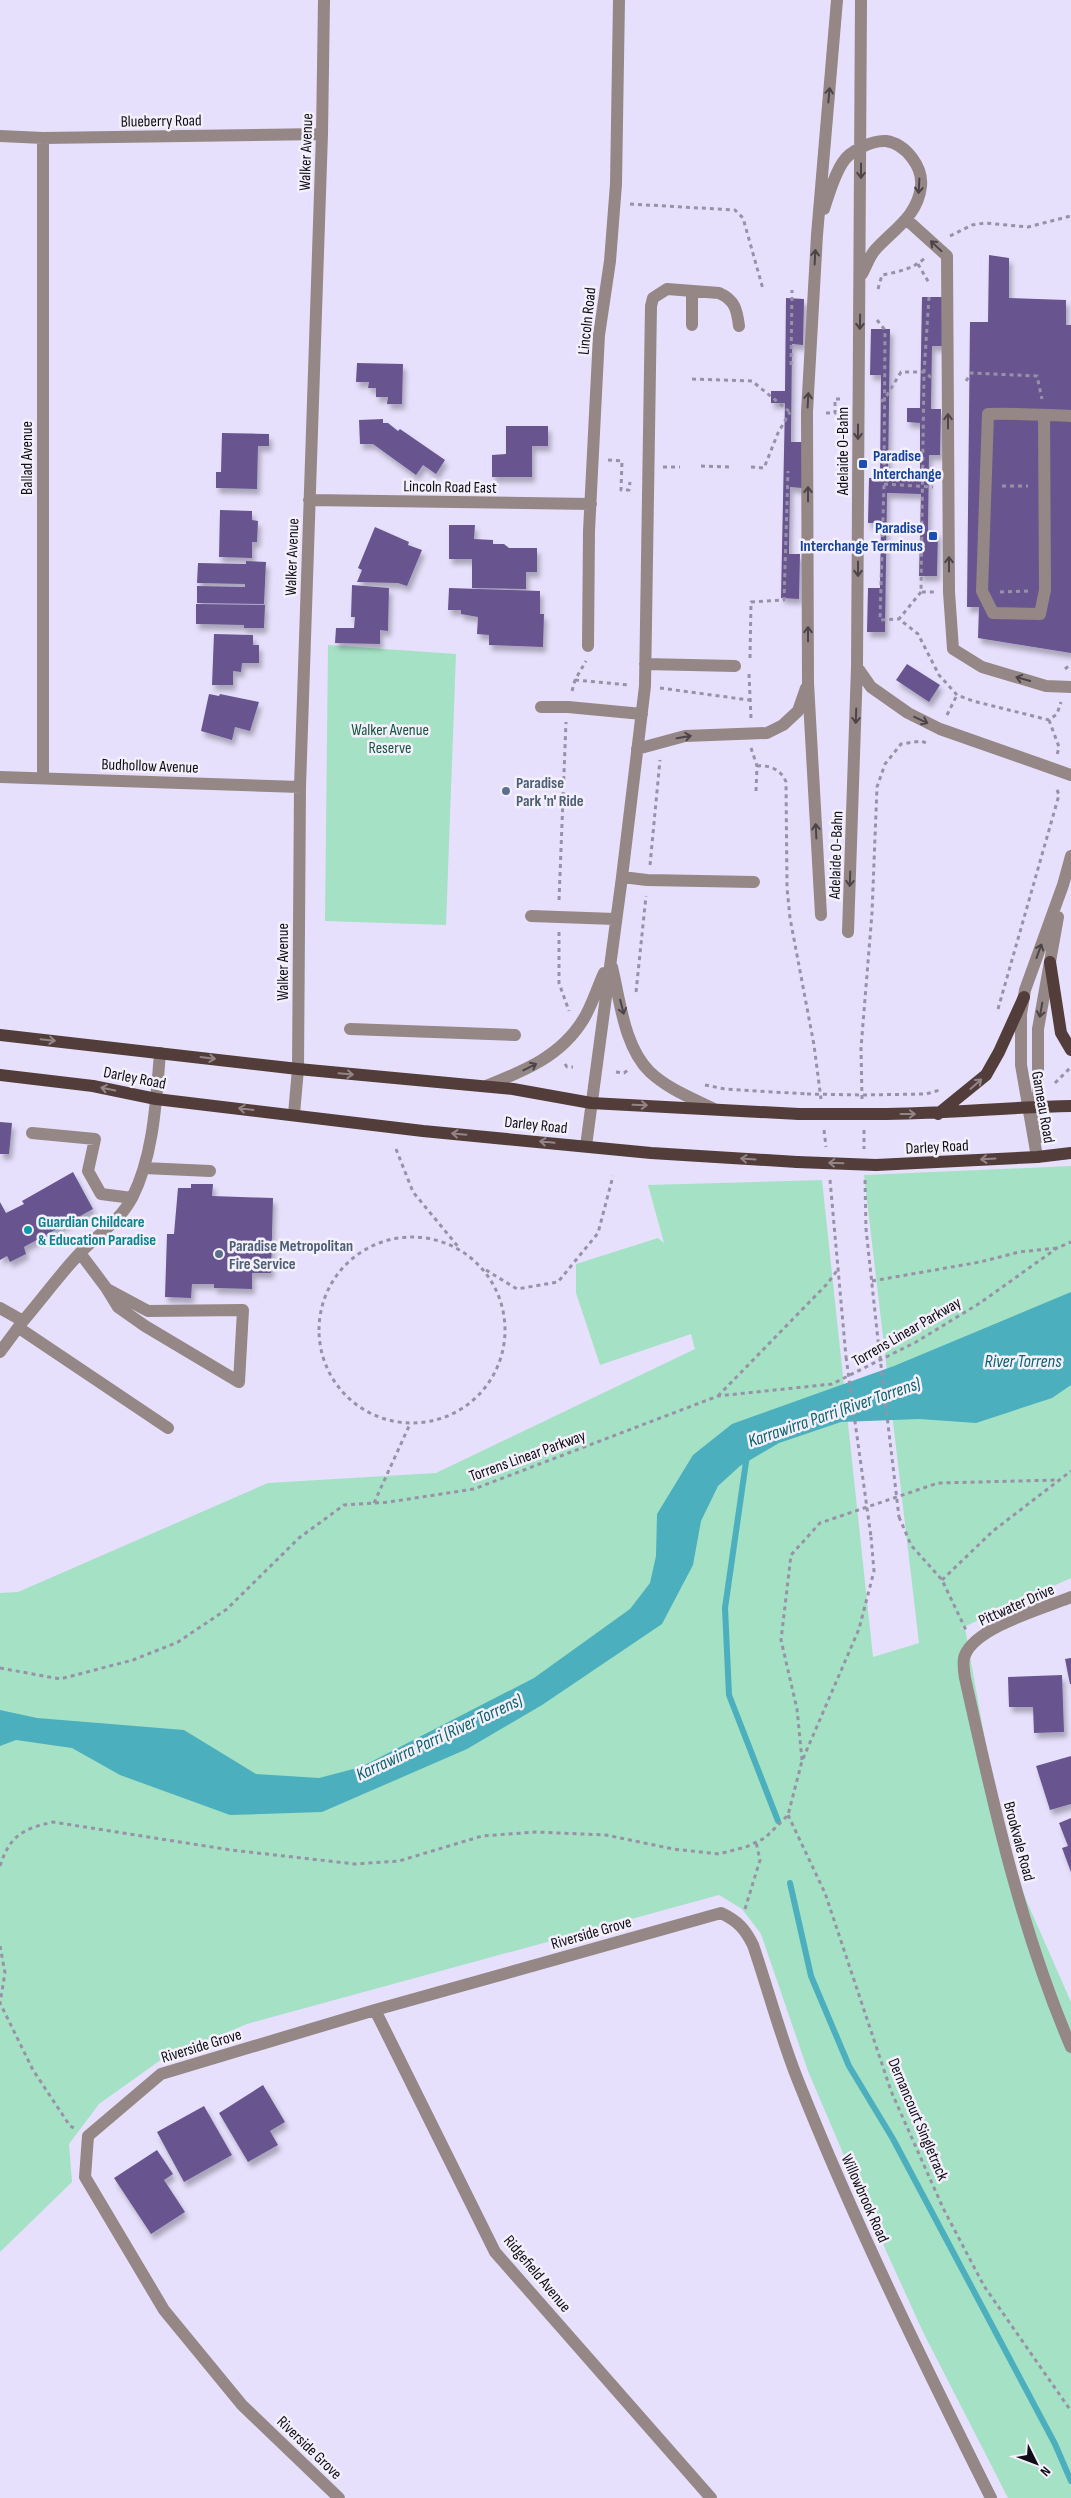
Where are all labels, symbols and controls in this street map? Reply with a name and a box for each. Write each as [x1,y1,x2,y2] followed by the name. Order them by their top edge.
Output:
[824,88,833,104] one-way arrow
[120,111,202,132] street label: Blueberry Road
[296,113,317,191] street label: Walker Avenue
[856,162,866,179] one-way arrow
[915,177,924,193] one-way arrow
[930,240,942,252] one-way arrow
[811,249,820,265] one-way arrow
[575,286,600,356] street label: Lincoln Road
[855,314,865,330] one-way arrow
[803,392,812,408] one-way arrow
[834,407,853,496] street label: Adelaide O-Bahn
[943,413,953,430] one-way arrow
[18,421,37,495] street label: Ballad Avenue
[853,424,863,440] one-way arrow
[873,447,942,484] place label: Paradise Interchange
[857,458,869,470] marker: Paradise Interchange
[403,477,497,498] street label: Lincoln Road East
[803,486,813,502] one-way arrow
[282,518,303,596] street label: Walker Avenue
[800,519,923,556] place label: Paradise Interchange Terminus
[927,530,939,542] marker: Paradise Interchange Terminus
[944,556,954,572] one-way arrow
[853,560,863,577] one-way arrow
[803,627,813,643] one-way arrow
[1016,674,1032,684] one-way arrow
[851,708,860,724] one-way arrow
[913,715,928,725] one-way arrow
[351,721,429,758] park label: Walker Avenue Reserve
[675,731,691,741] one-way arrow
[101,755,199,778] street label: Budhollow Avenue
[516,774,584,811] place label: Paradise Park 'n' Ride
[500,785,512,797] marker: Paradise Park 'n' Ride
[825,811,848,901] street label: Adelaide O-Bahn
[812,823,821,839] one-way arrow
[845,870,855,886] one-way arrow
[274,923,293,1001] street label: Walker Avenue
[1035,944,1044,959] one-way arrow
[618,998,627,1014] one-way arrow
[1036,1002,1046,1018] one-way arrow
[40,1035,56,1045] one-way arrow
[200,1053,216,1063] one-way arrow
[523,1062,538,1072] one-way arrow
[102,1063,168,1094] street label: Darley Road
[338,1069,354,1078] one-way arrow
[1027,1070,1058,1145] street label: Gameau Road
[970,1078,983,1089] one-way arrow
[101,1084,117,1093] one-way arrow
[632,1100,648,1109] one-way arrow
[238,1104,254,1114] one-way arrow
[899,1109,915,1119] one-way arrow
[503,1113,568,1138] street label: Darley Road
[451,1129,467,1138] one-way arrow
[905,1136,969,1159] street label: Darley Road
[539,1137,555,1147] one-way arrow
[741,1154,757,1163] one-way arrow
[980,1155,996,1164] one-way arrow
[829,1159,845,1168] one-way arrow
[38,1213,156,1250] place label: Guardian Childcare & Education Paradise
[22,1224,34,1236] marker: Guardian Childcare & Education Paradise
[229,1237,353,1274] place label: Paradise Metropolitan Fire Service
[213,1248,225,1260] marker: Paradise Metropolitan Fire Service
[849,1293,965,1371] street label: Torrens Linear Parkway
[985,1351,1062,1372] water label: River Torrens
[745,1373,923,1452] water label: Karrawirra Parri (River Torrens)
[467,1427,588,1486] street label: Torrens Linear Parkway
[976,1580,1057,1630] street label: Pittwater Drive
[353,1690,526,1785] water label: Karrawirra Parri (River Torrens)
[999,1800,1038,1883] street label: Brookvale Road
[549,1913,634,1954] street label: Riverside Grove
[159,2025,244,2068] street label: Riverside Grove
[883,2056,952,2184] street label: Dernancourt Singletrack
[837,2152,893,2246] street label: Willowbrook Road
[499,2232,575,2316] street label: Ridgefield Avenue
[273,2412,345,2484] street label: Riverside Grove
[1011,2438,1061,2488] north arrow
[1036,2463,1054,2480] text: N

